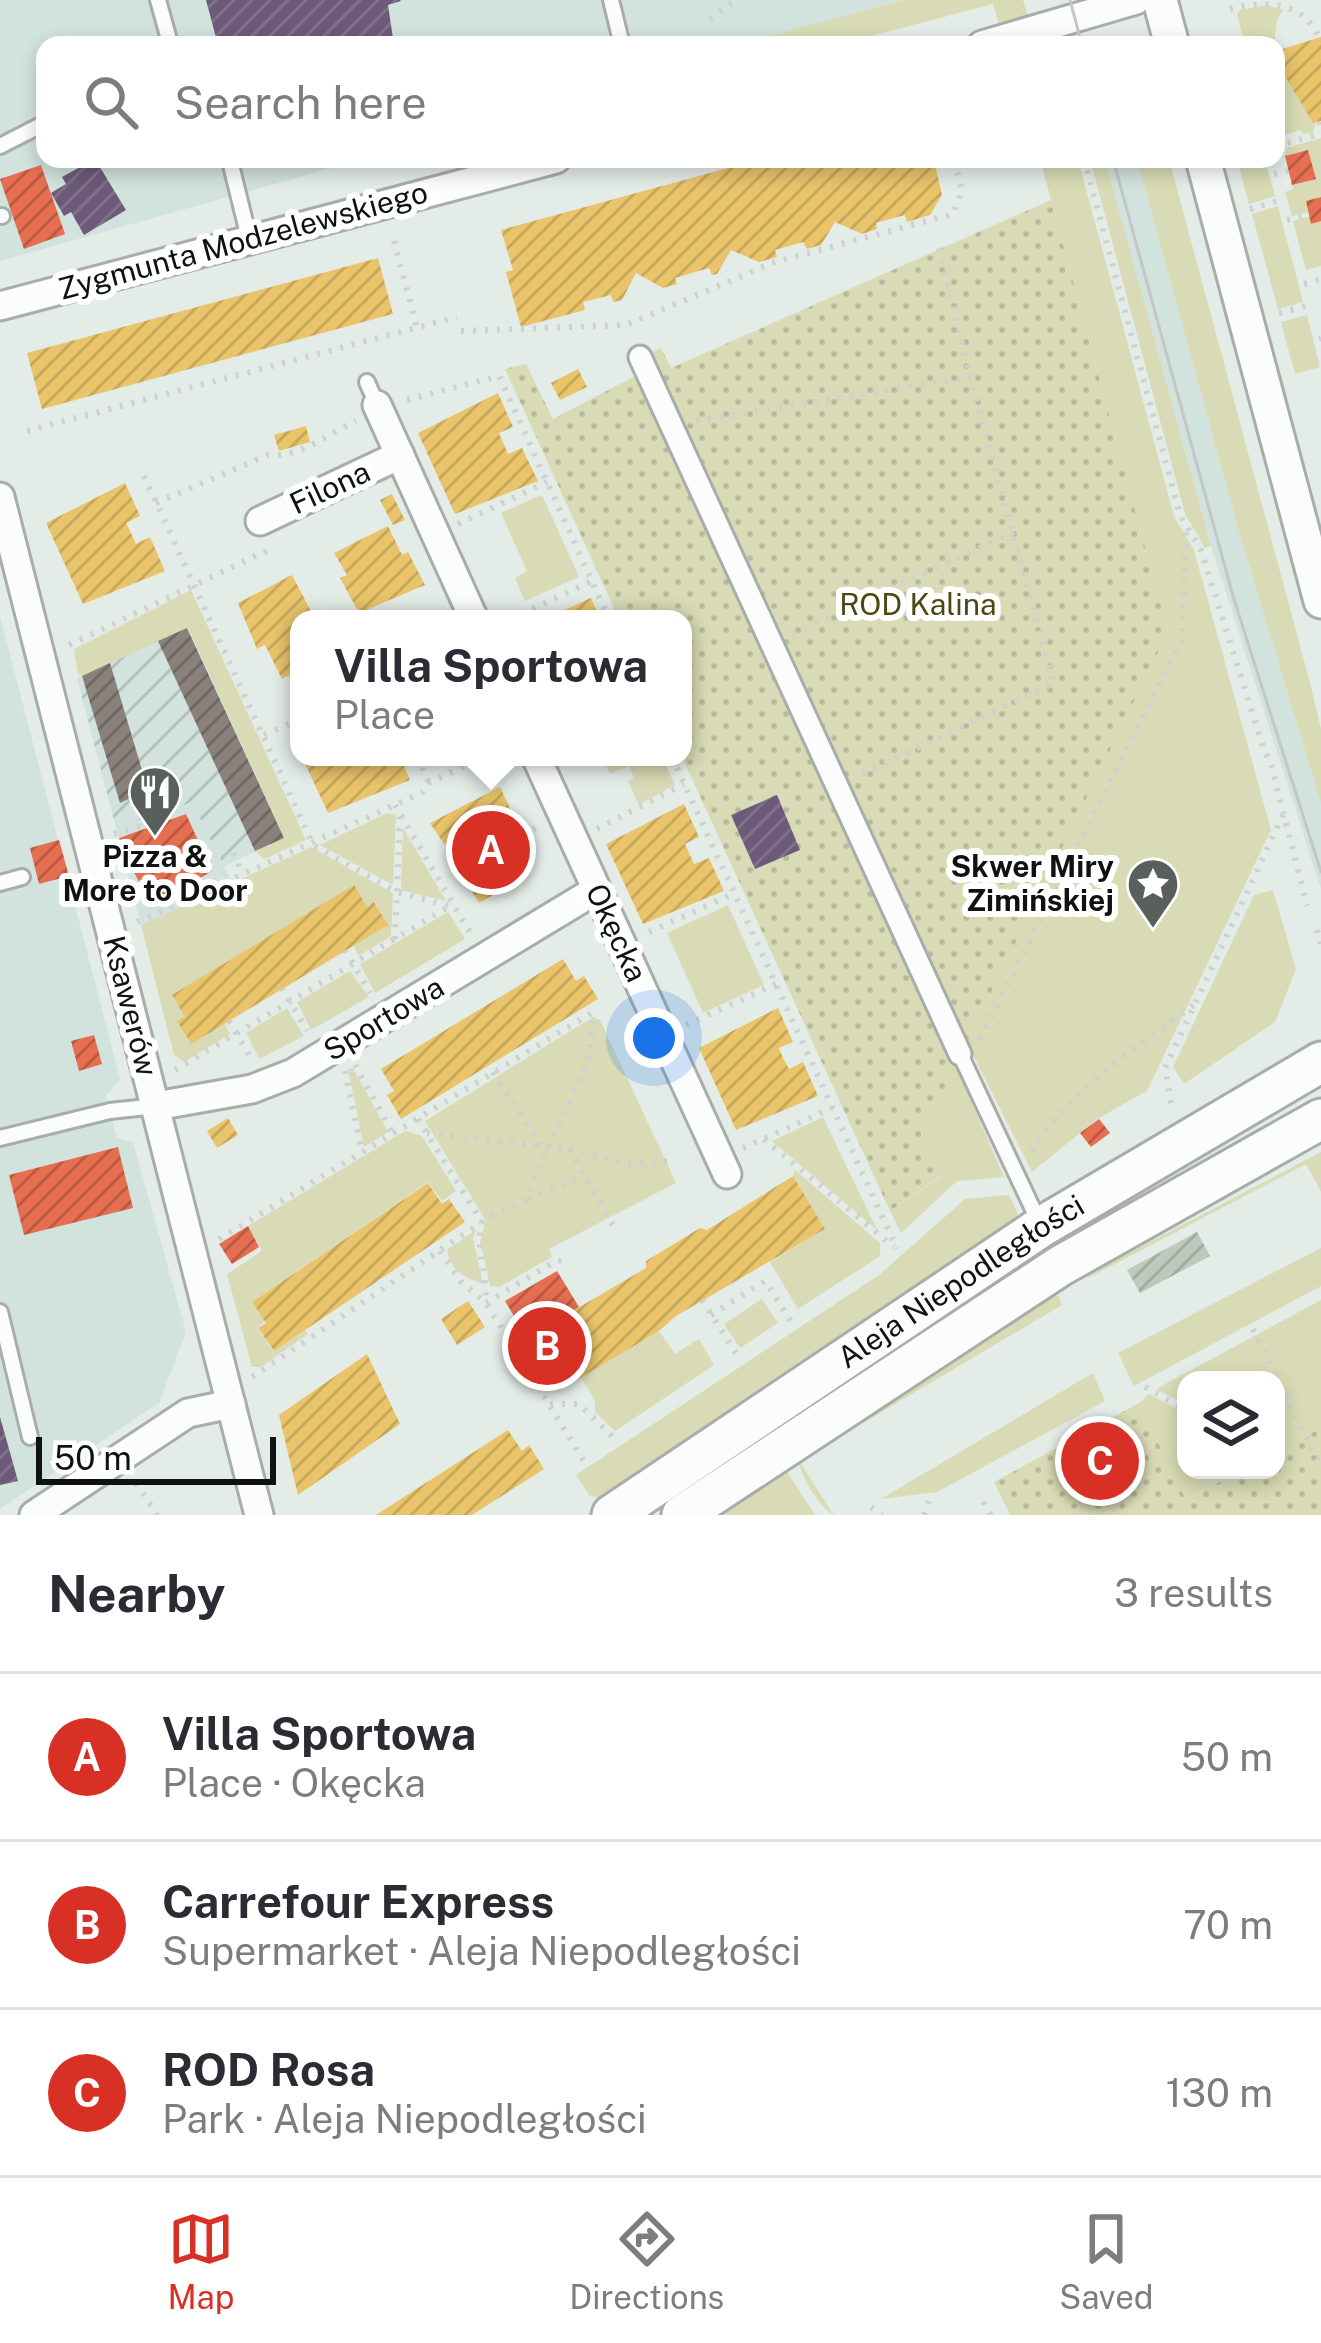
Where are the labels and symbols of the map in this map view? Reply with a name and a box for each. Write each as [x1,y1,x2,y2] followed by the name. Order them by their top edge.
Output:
[54,173,431,307] street label: Zygmunta Modzelewskiego
[284,453,376,521] street label: Filona
[839,586,997,622] park label: ROD Kalina
[127,764,183,838] restaurant icon: Pizza & More to Door
[452,805,530,895] pin: A
[62,838,248,908] place label: Pizza & More to Door
[951,848,1114,918] place label: Skwer Miry Zimińskiej
[1125,856,1181,930] place icon: Skwer Miry Zimińskiej
[579,878,655,987] street label: Okęcka
[96,932,166,1080] street label: Ksawerów
[317,968,450,1068] street label: Sportowa
[624,1008,684,1068] your location
[831,1187,1090,1375] street label: Aleja Niepodległości
[508,1301,586,1391] pin: B
[1061,1416,1139,1506] pin: C
[36,1431,276,1484] scale bar

